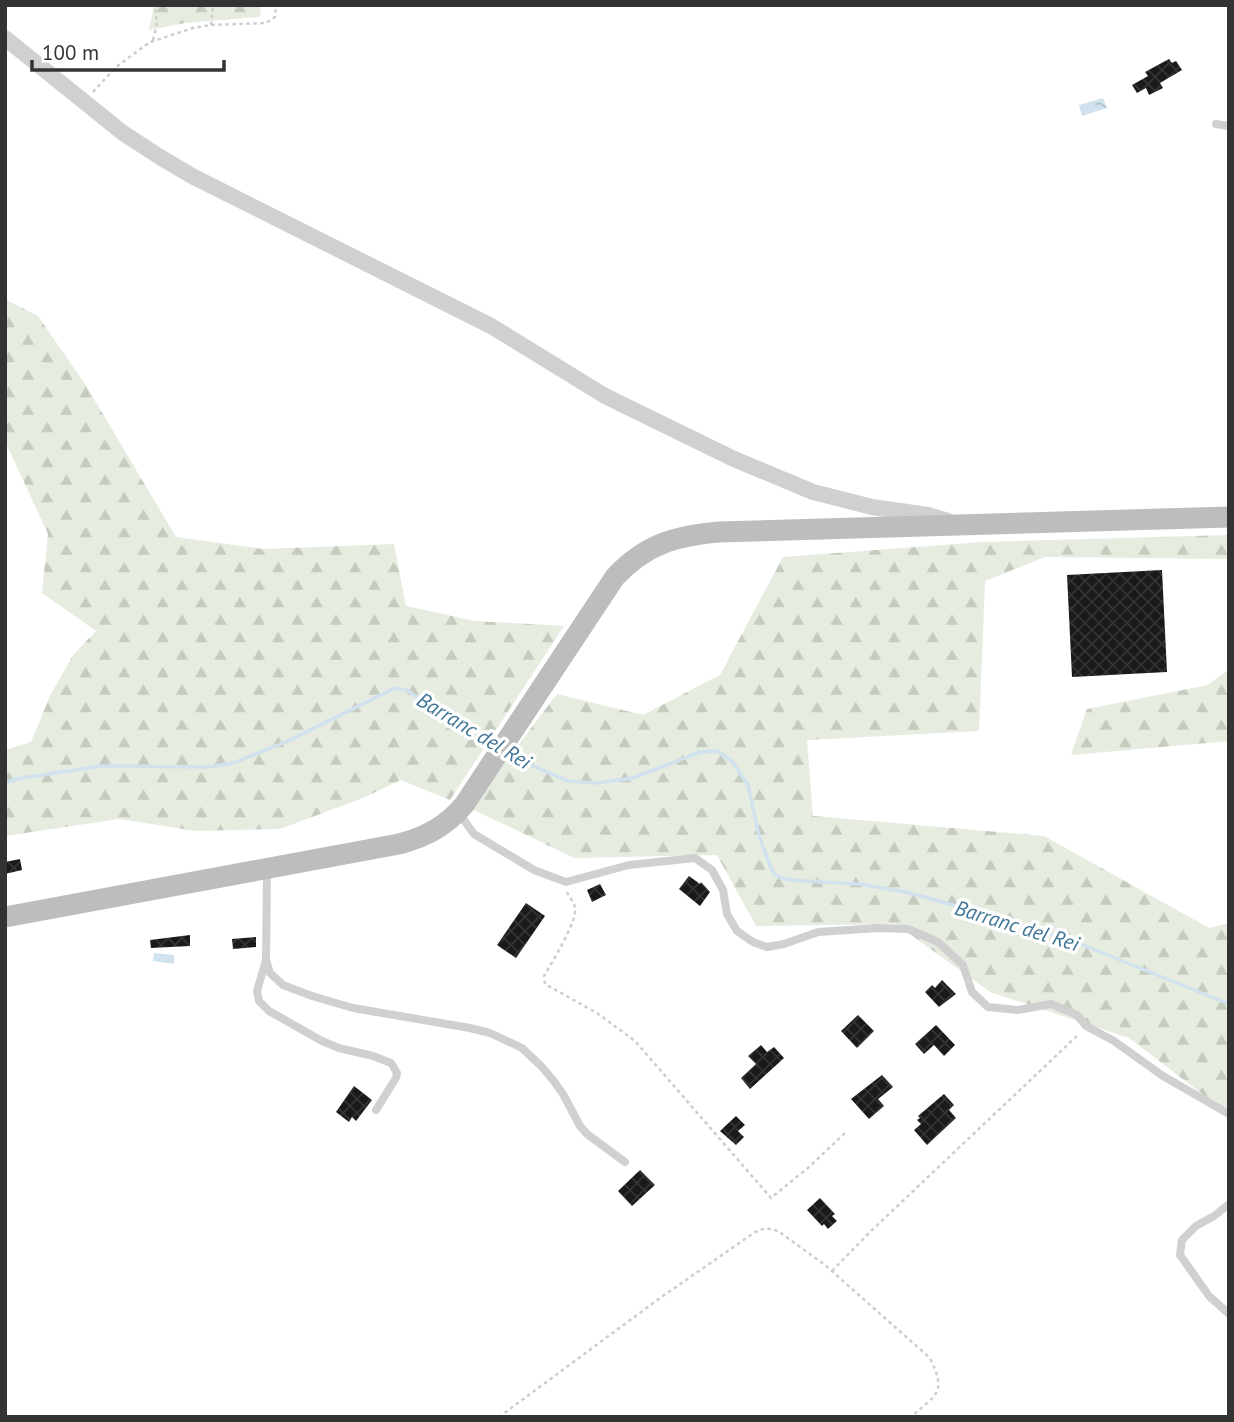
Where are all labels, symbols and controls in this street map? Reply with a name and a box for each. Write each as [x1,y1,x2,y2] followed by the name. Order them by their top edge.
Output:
[32,28,224,72] scale bar
[42,39,99,66] text: 100 m
[412,686,537,776] water label: Barranc del Rei
[952,894,1083,957] water label: Barranc del Rei

